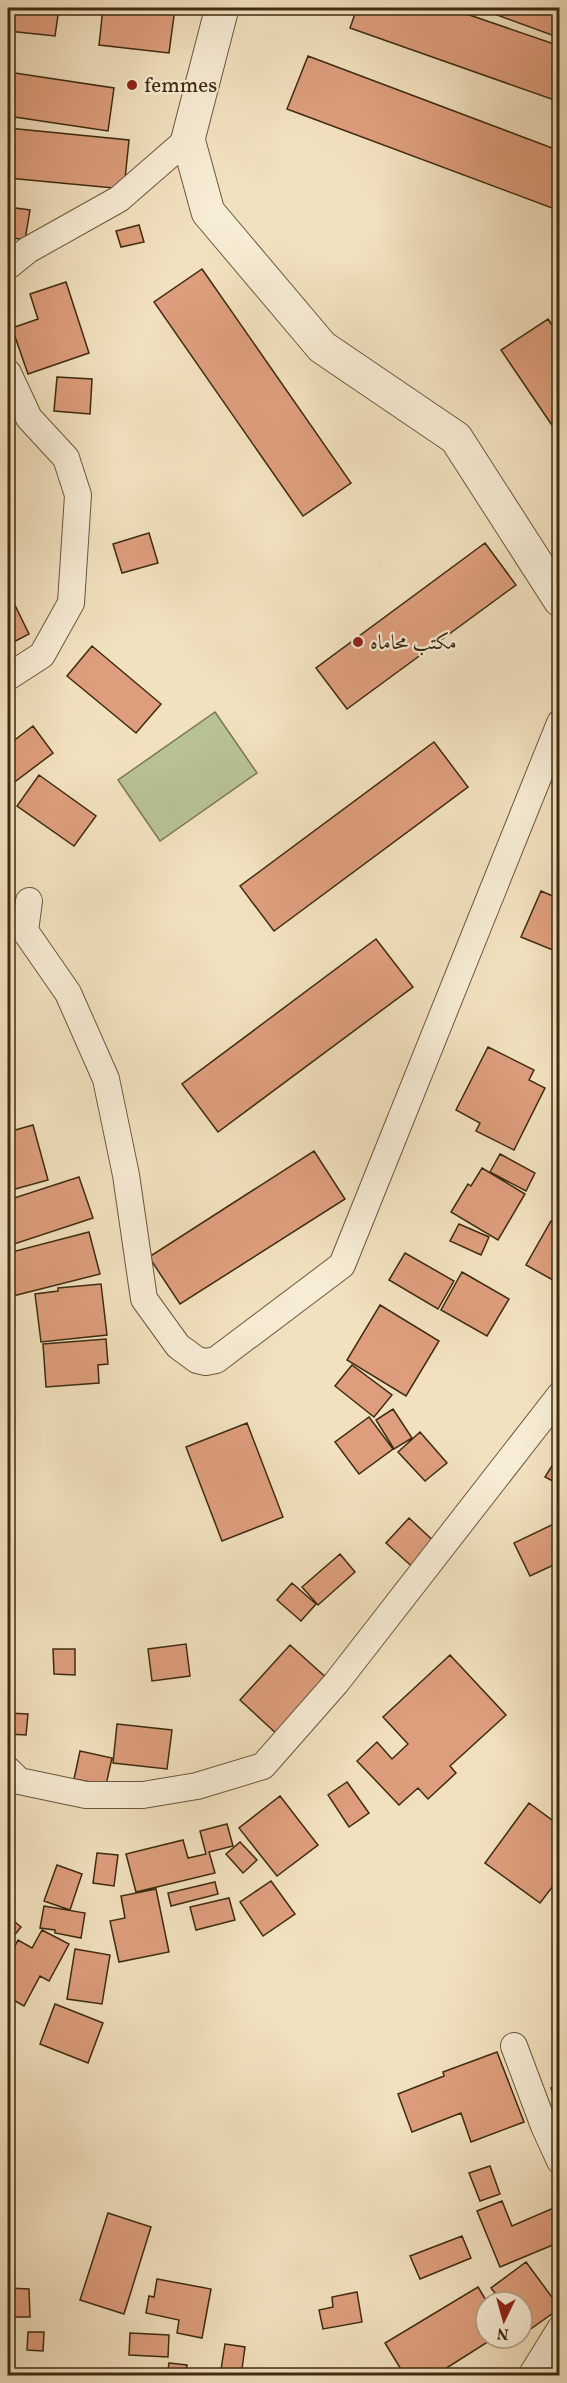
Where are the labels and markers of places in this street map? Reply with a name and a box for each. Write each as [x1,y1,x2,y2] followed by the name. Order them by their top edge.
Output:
[144,72,217,101] place label: femmes
[125,78,139,92] marker: femmes
[370,629,457,658] place label: مكتب محاماه
[351,635,365,649] marker: مكتب محاماه

